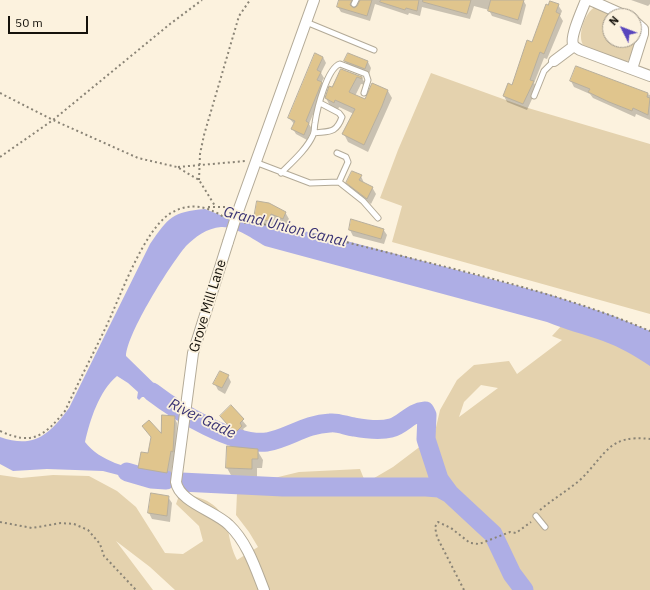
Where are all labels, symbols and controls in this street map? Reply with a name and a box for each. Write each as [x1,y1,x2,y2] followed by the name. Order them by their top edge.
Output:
[10,8,90,34] scale bar
[602,8,642,48] north arrow
[606,13,622,28] text: N
[15,15,43,30] text: 50 m
[222,203,348,251] water label: Grand Union Canal
[186,258,230,354] street label: Grove Mill Lane
[166,395,238,443] water label: River Gade

